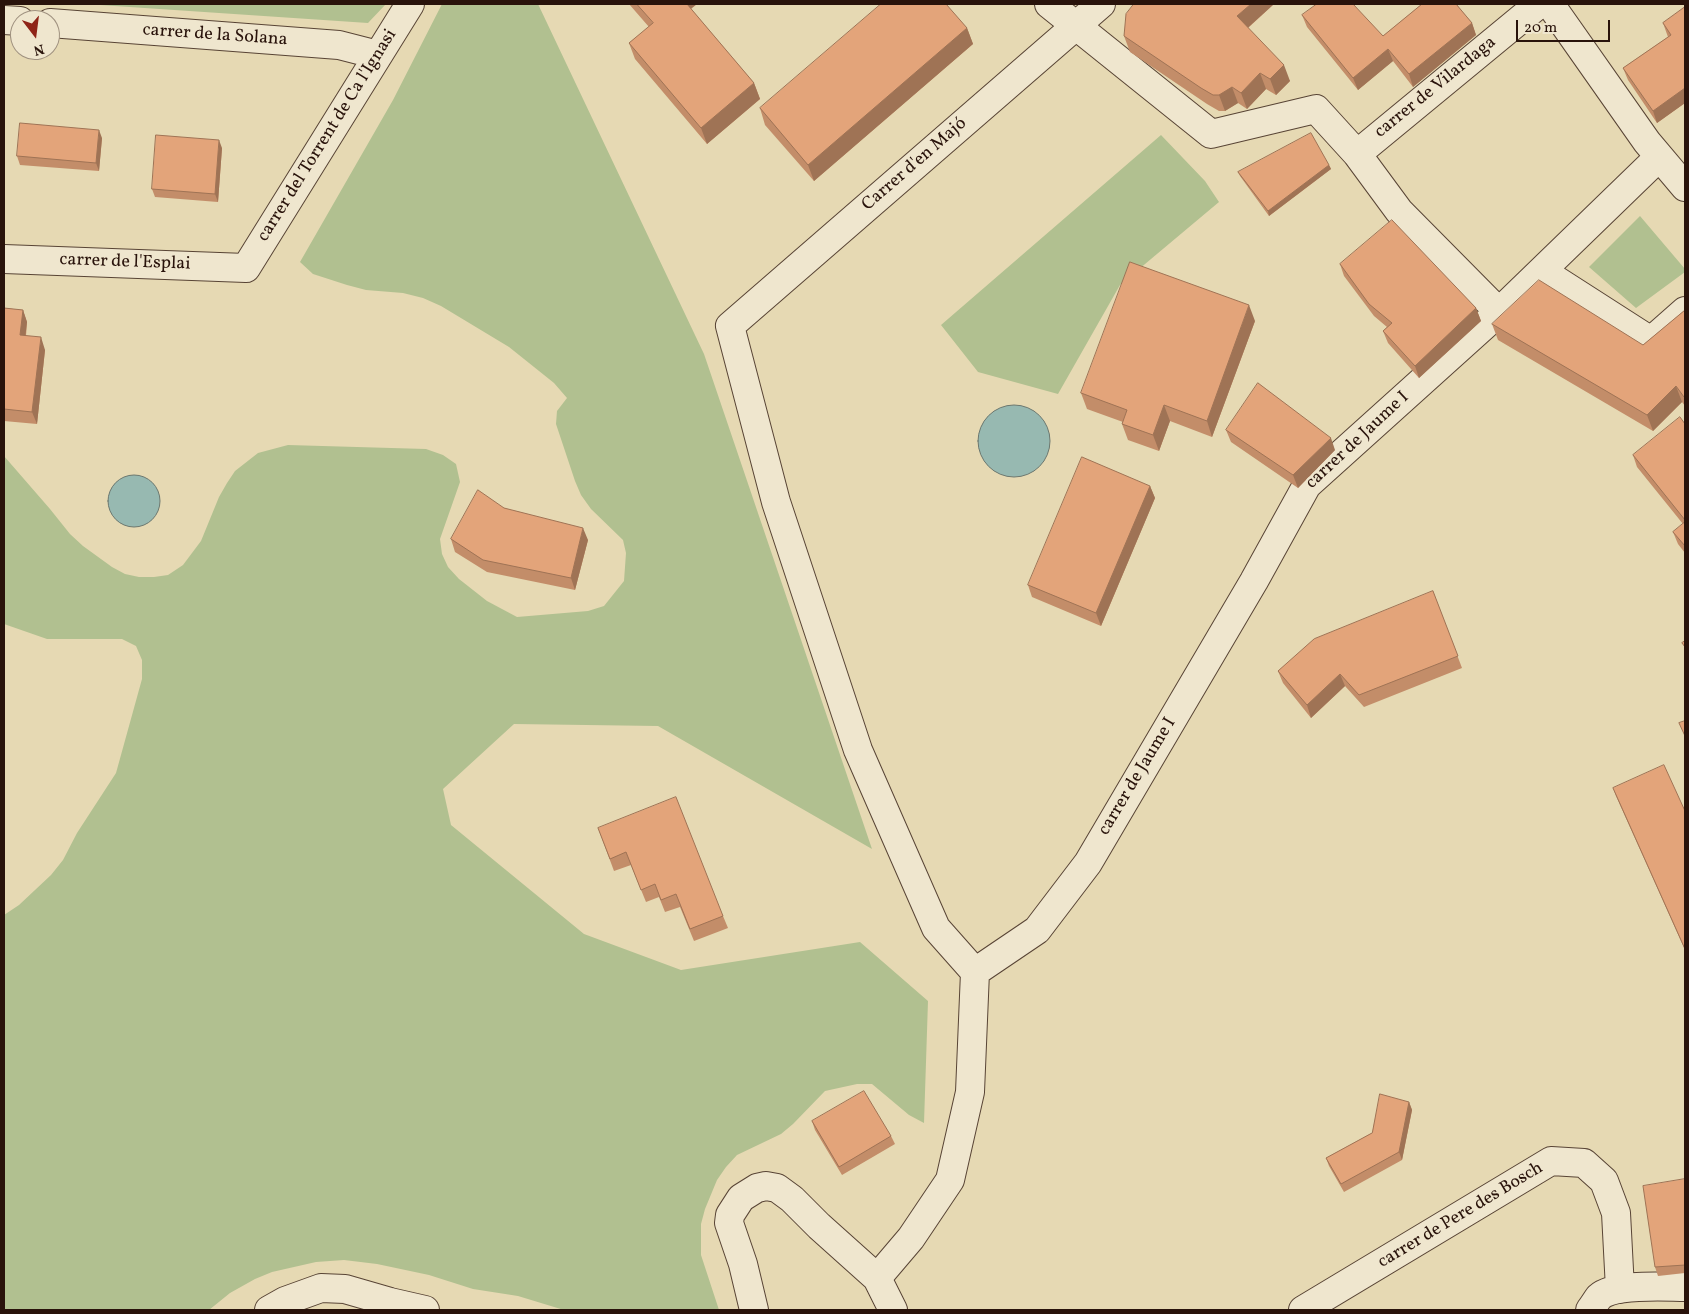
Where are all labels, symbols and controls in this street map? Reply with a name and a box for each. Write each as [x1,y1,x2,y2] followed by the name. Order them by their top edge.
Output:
[10,10,60,60] north arrow
[1519,10,1613,42] scale bar
[1524,18,1557,39] text: 20 m
[142,20,288,52] street label: carrer de la Solana
[254,26,402,246] street label: carrer del Torrent de Ca l'Ignasi
[1371,32,1501,144] street label: carrer de Vilardaga
[31,39,46,59] text: N
[858,114,972,216] street label: Carrer d'en Majó
[59,250,191,276] street label: carrer de l'Esplai
[1302,388,1414,494] street label: carrer de Jaume I
[1094,714,1182,840] street label: carrer de Jaume I
[1374,1158,1548,1274] street label: carrer de Pere des Bosch

